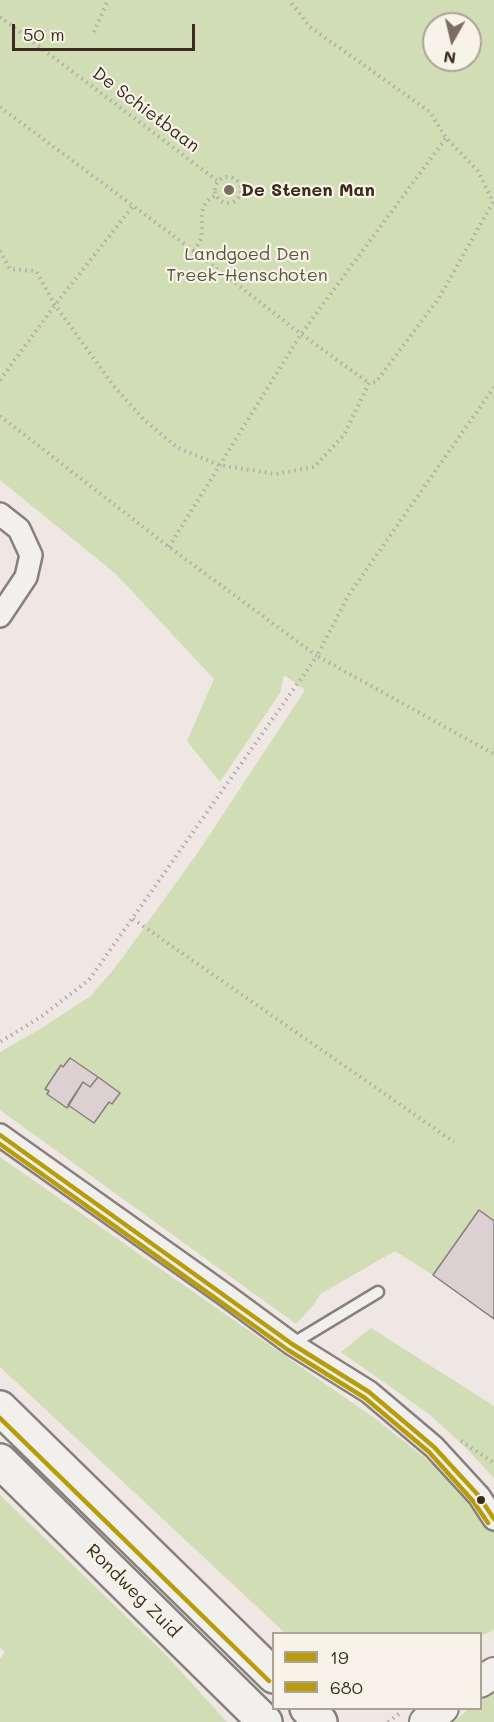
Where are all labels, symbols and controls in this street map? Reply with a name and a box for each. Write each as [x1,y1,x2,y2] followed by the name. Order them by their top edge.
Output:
[15,12,198,50] scale bar
[422,12,482,72] north arrow
[23,22,65,46] text: 50 m
[442,47,457,70] text: N
[88,63,204,157] street label: De Schietbaan
[241,179,375,201] place label: De Stenen Man
[222,183,236,197] marker: De Stenen Man
[166,243,328,286] park label: Landgoed Den Treek-Henschoten
[475,1494,487,1506] unlabelled marker
[82,1540,184,1642] street label: Rondweg Zuid
[272,1632,482,1710] legend
[330,1645,349,1669] text: 19
[330,1675,363,1699] text: 680

